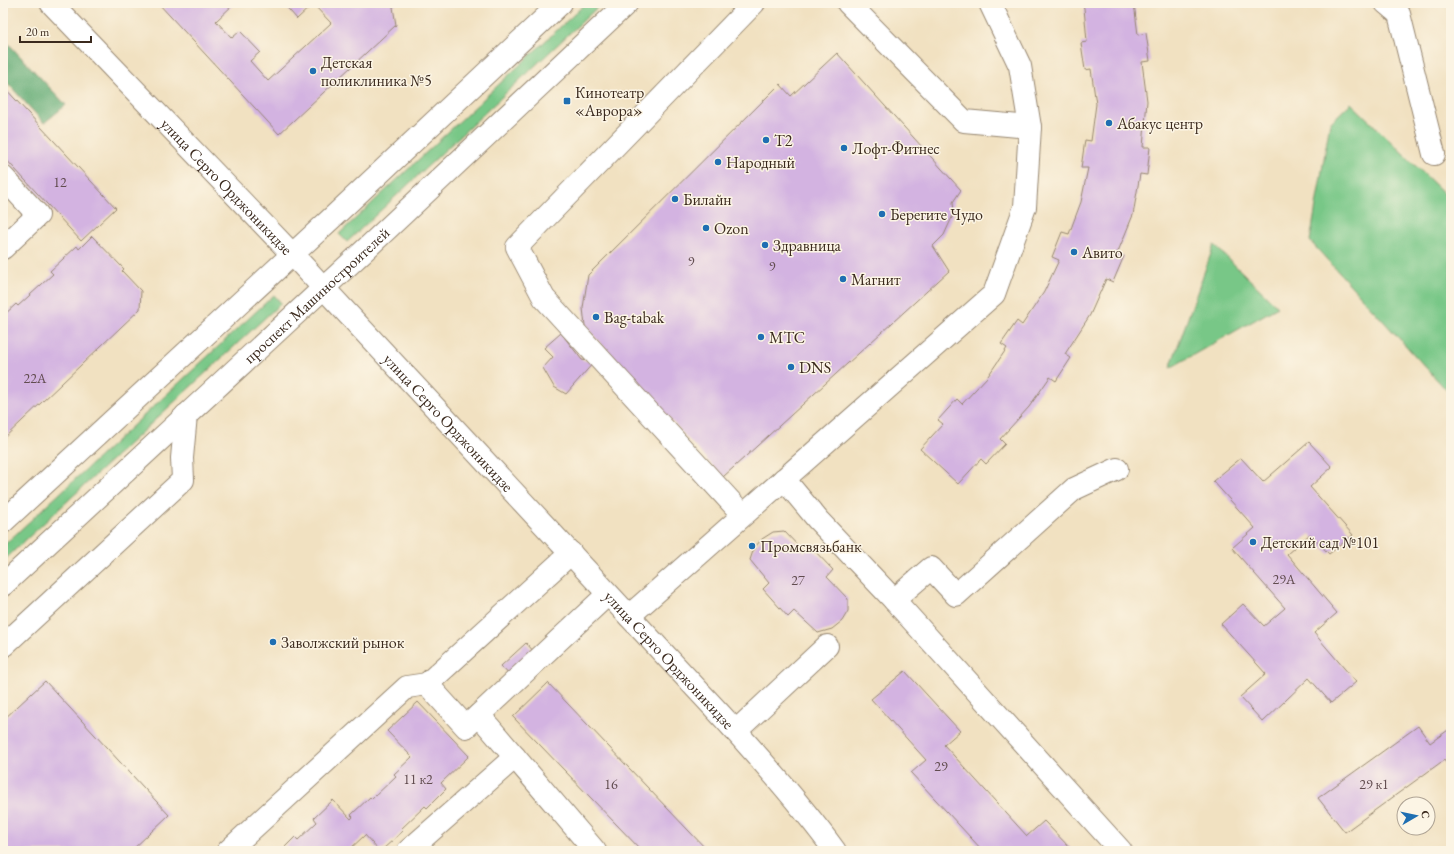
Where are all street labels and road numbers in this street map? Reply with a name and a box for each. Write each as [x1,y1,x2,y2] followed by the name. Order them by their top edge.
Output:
[156,113,298,259] street label: улица Серго Орджоникидзе
[239,222,394,368] street label: проспект Машиностроителей
[379,349,518,496] street label: улица Серго Орджоникидзе
[600,586,739,733] street label: улица Серго Орджоникидзе

